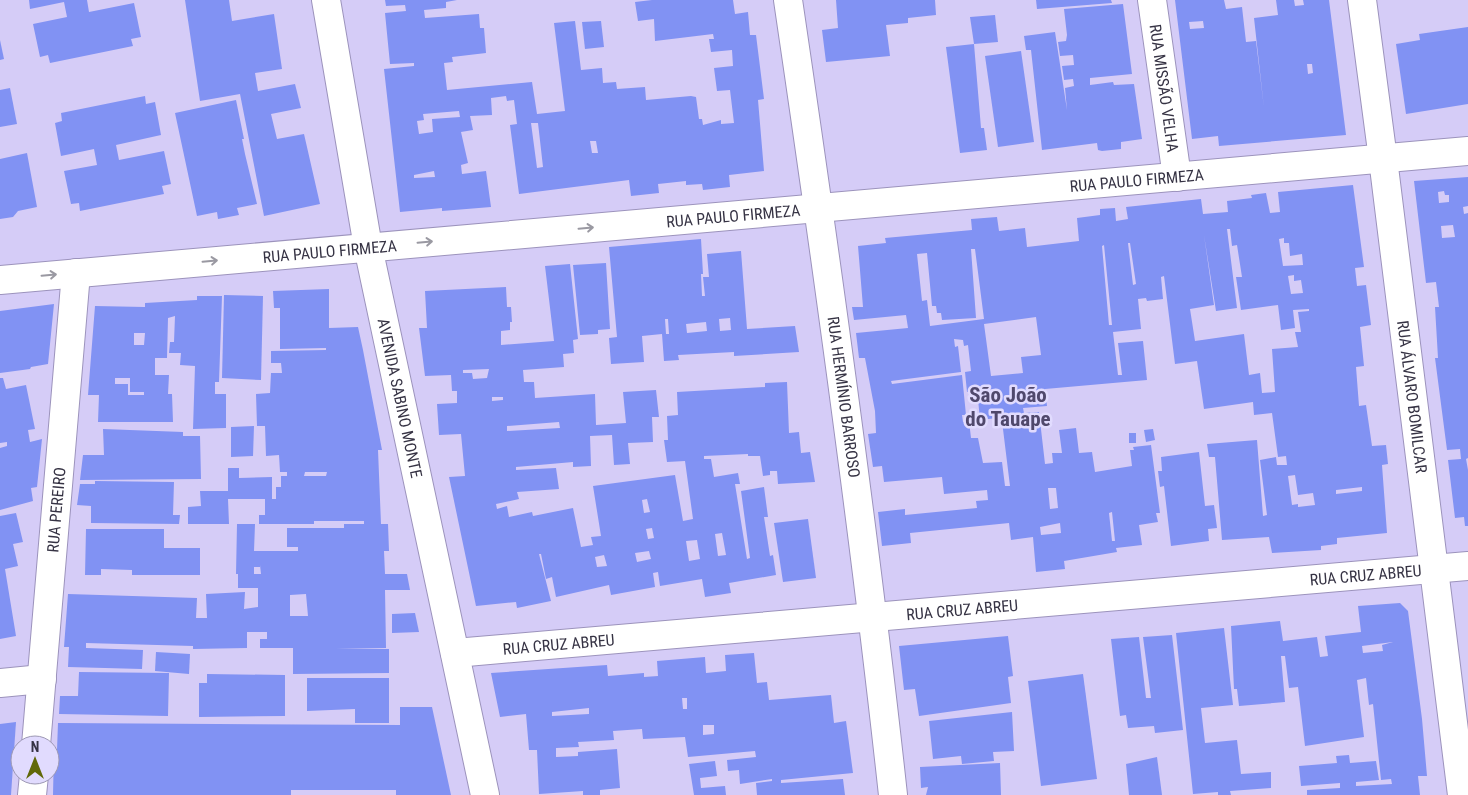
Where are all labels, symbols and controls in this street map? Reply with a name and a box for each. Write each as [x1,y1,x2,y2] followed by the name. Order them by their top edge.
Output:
[1146,23,1182,153] street label: RUA MISSÃO VELHA
[1069,165,1204,196] street label: RUA PAULO FIRMEZA
[665,201,801,231] street label: RUA PAULO FIRMEZA
[578,224,594,233] one-way arrow
[262,236,398,267] street label: RUA PAULO FIRMEZA
[416,238,432,247] one-way arrow
[202,256,218,266] one-way arrow
[40,271,56,280] one-way arrow
[823,315,864,479] street label: RUA HERMÍNIO BARROSO
[374,317,426,480] street label: AVENIDA SABINO MONTE
[1393,320,1431,475] street label: RUA ÁLVARO BOMILCAR
[965,383,1051,431] district label: São João do Tauape
[43,466,70,553] street label: RUA PEREIRO
[1309,561,1422,590] street label: RUA CRUZ ABREU
[905,596,1019,624] street label: RUA CRUZ ABREU
[502,630,615,659] street label: RUA CRUZ ABREU
[10,735,60,785] north arrow
[31,739,39,755] text: N

